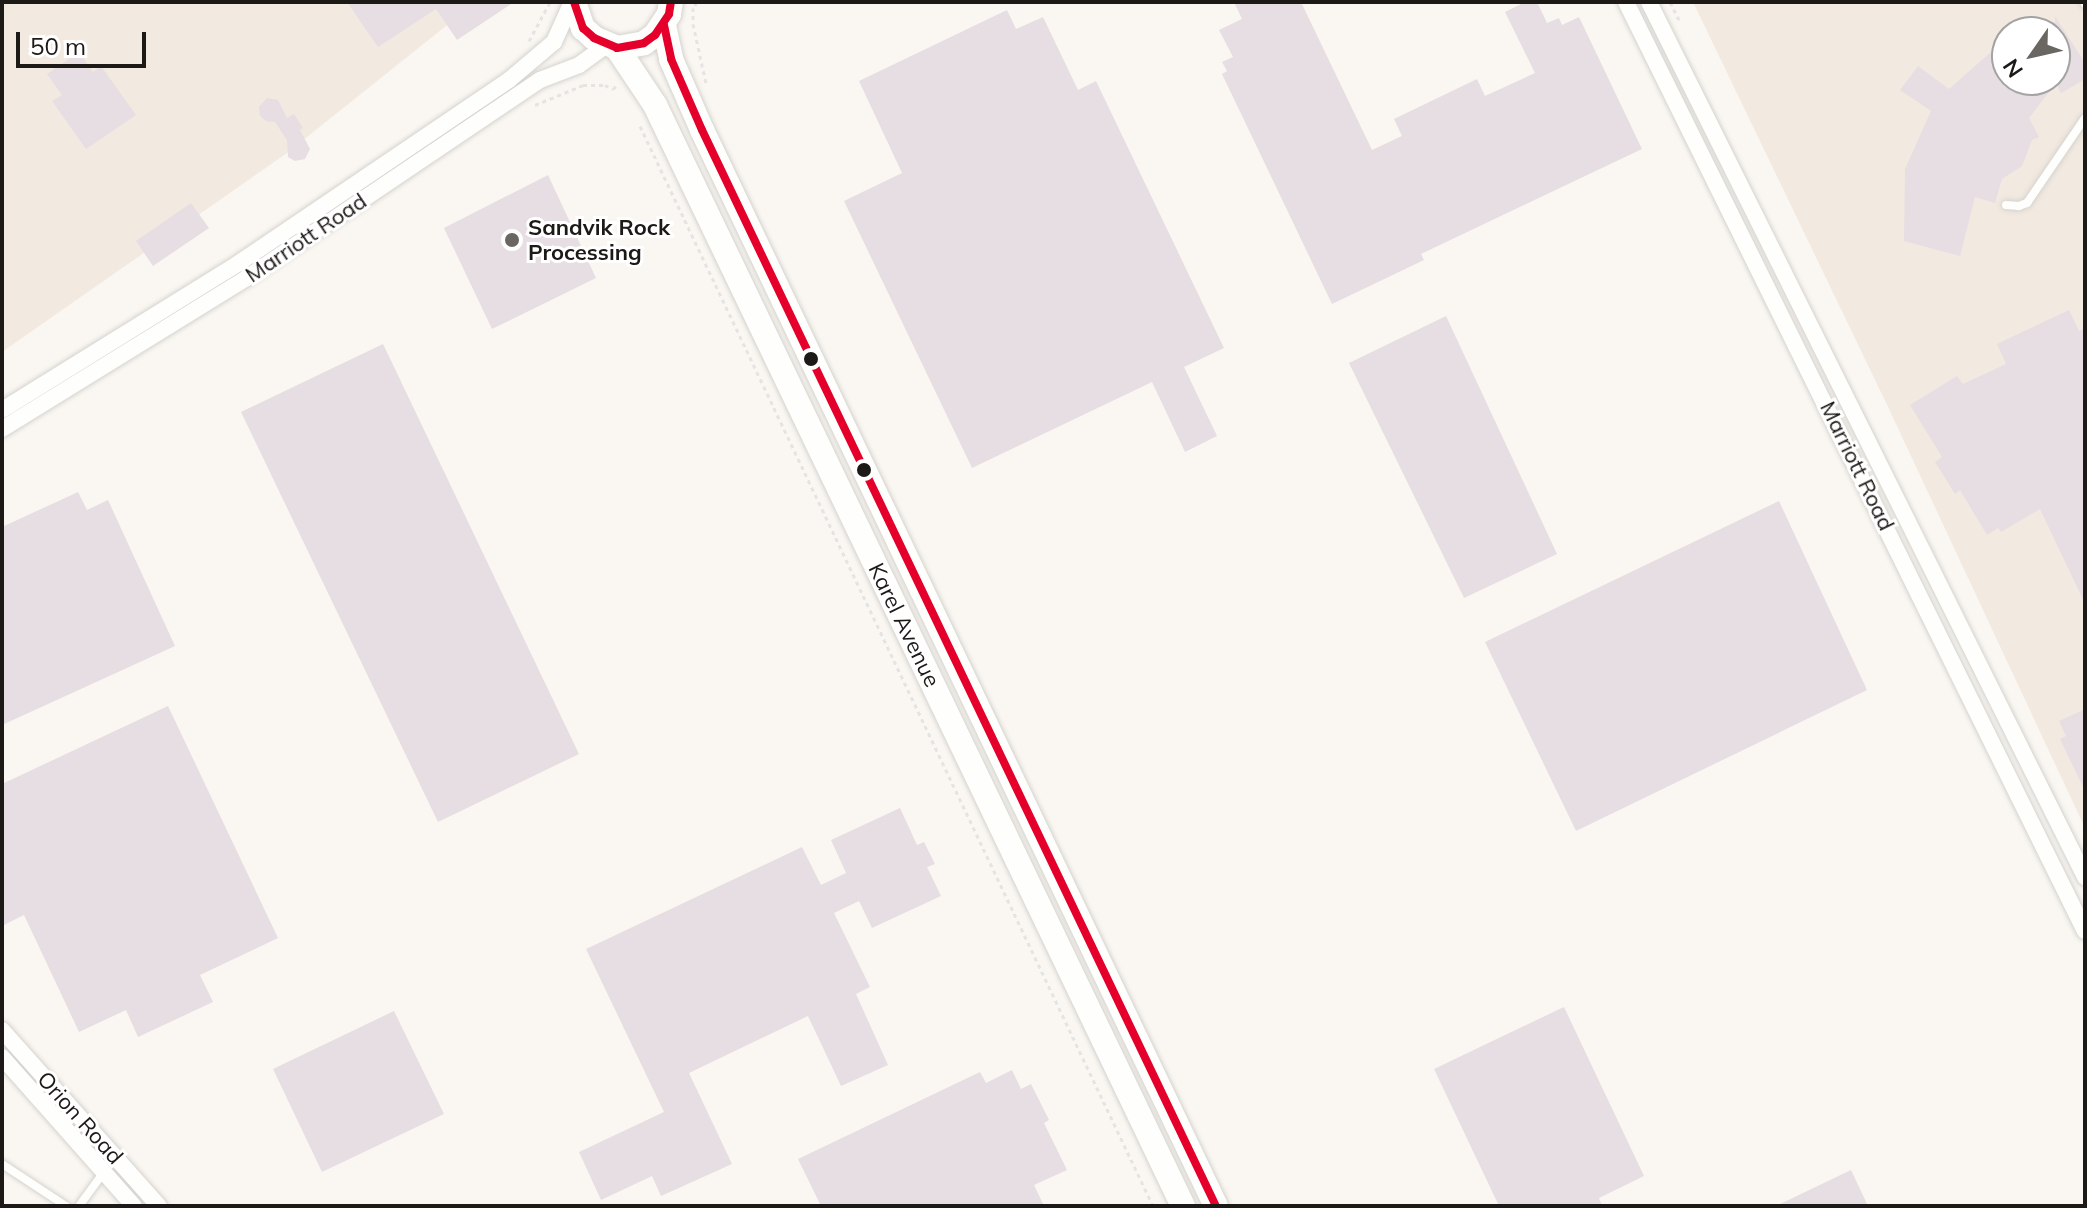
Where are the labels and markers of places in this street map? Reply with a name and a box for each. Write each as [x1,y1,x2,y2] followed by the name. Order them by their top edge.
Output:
[528,214,670,266] place label: Sandvik Rock Processing
[503,231,521,249] marker: Sandvik Rock Processing
[803,351,819,367] unlabelled marker
[856,462,872,478] unlabelled marker

